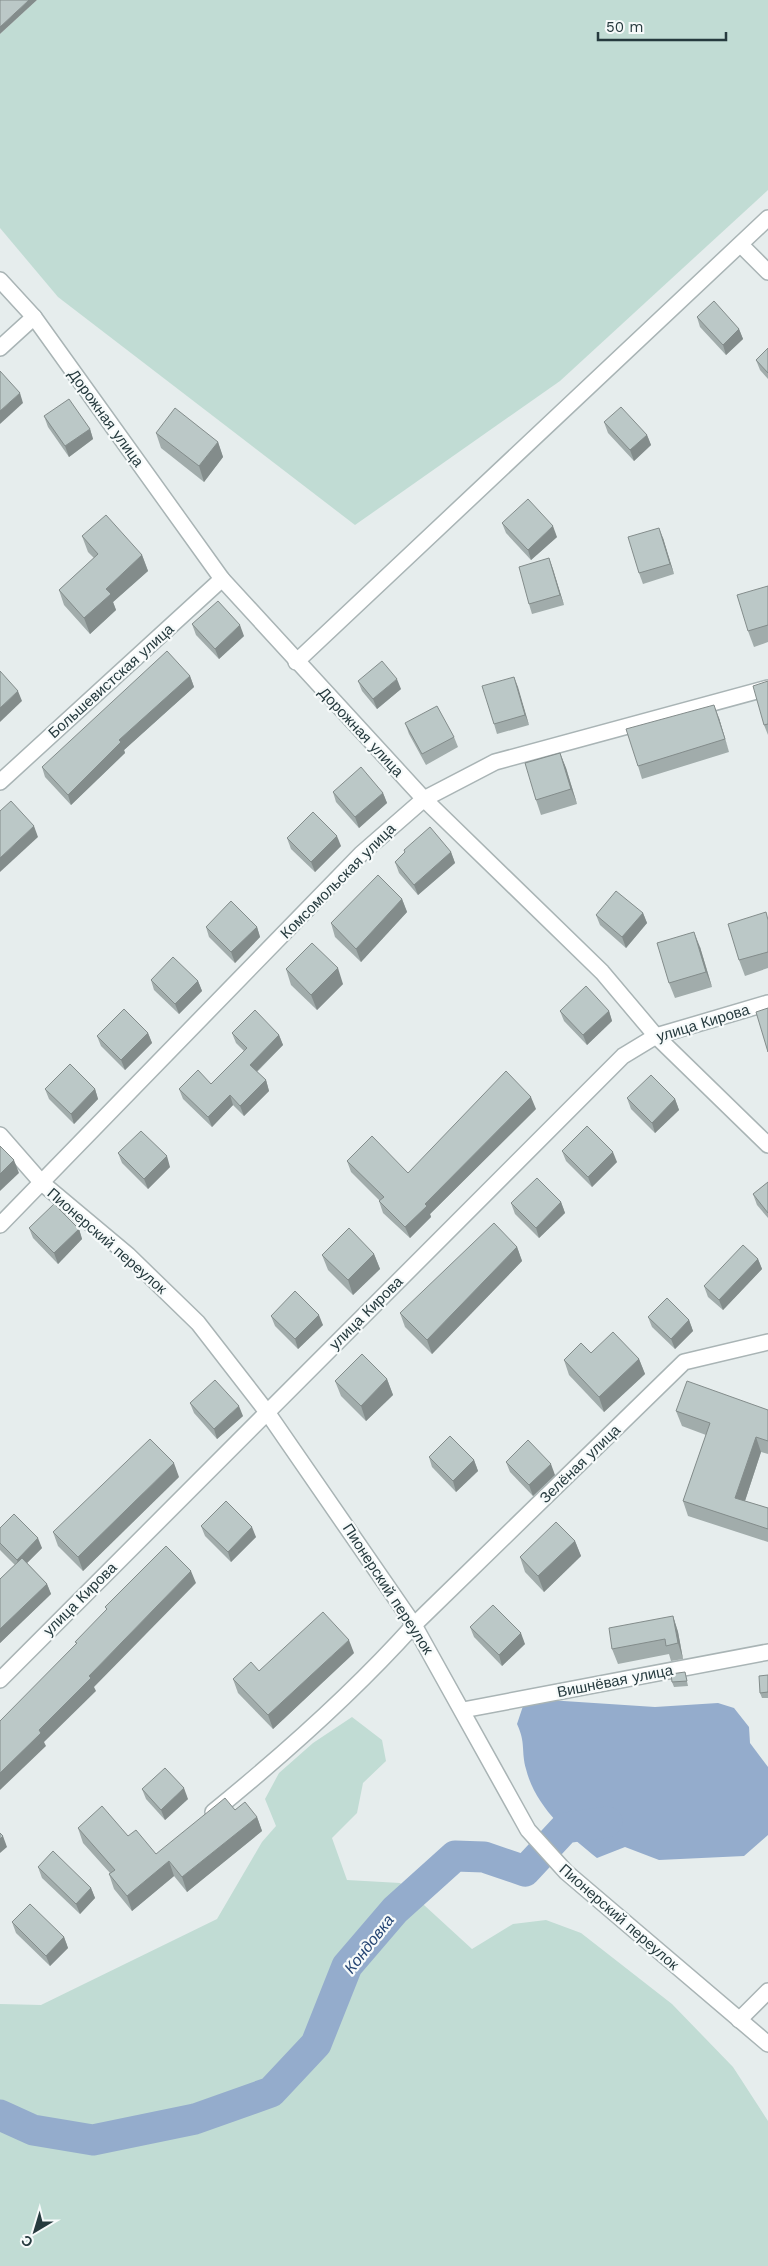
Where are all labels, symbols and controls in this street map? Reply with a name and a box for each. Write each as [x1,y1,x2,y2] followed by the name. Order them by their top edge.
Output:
[598,10,726,42] scale bar
[606,18,643,36] text: 50 m
[65,366,148,471] street label: Дорожная улица
[45,619,178,742] street label: Большевистская улица
[315,683,408,781] street label: Дорожная улица
[277,819,400,942] street label: Комсомольская улица
[654,1000,752,1046] street label: улица Кирова
[44,1184,171,1298] street label: Пионерский переулок
[326,1272,407,1353] street label: улица Кирова
[536,1421,625,1507] street label: Зелёная улица
[339,1520,437,1658] street label: Пионерский переулок
[40,1558,121,1639] street label: улица Кирова
[556,1661,675,1701] street label: Вишнёвая улица
[556,1860,683,1974] street label: Пионерский переулок
[340,1911,398,1977] water label: Кондовка
[10,2206,60,2256] north arrow
[18,2232,36,2251] text: С

